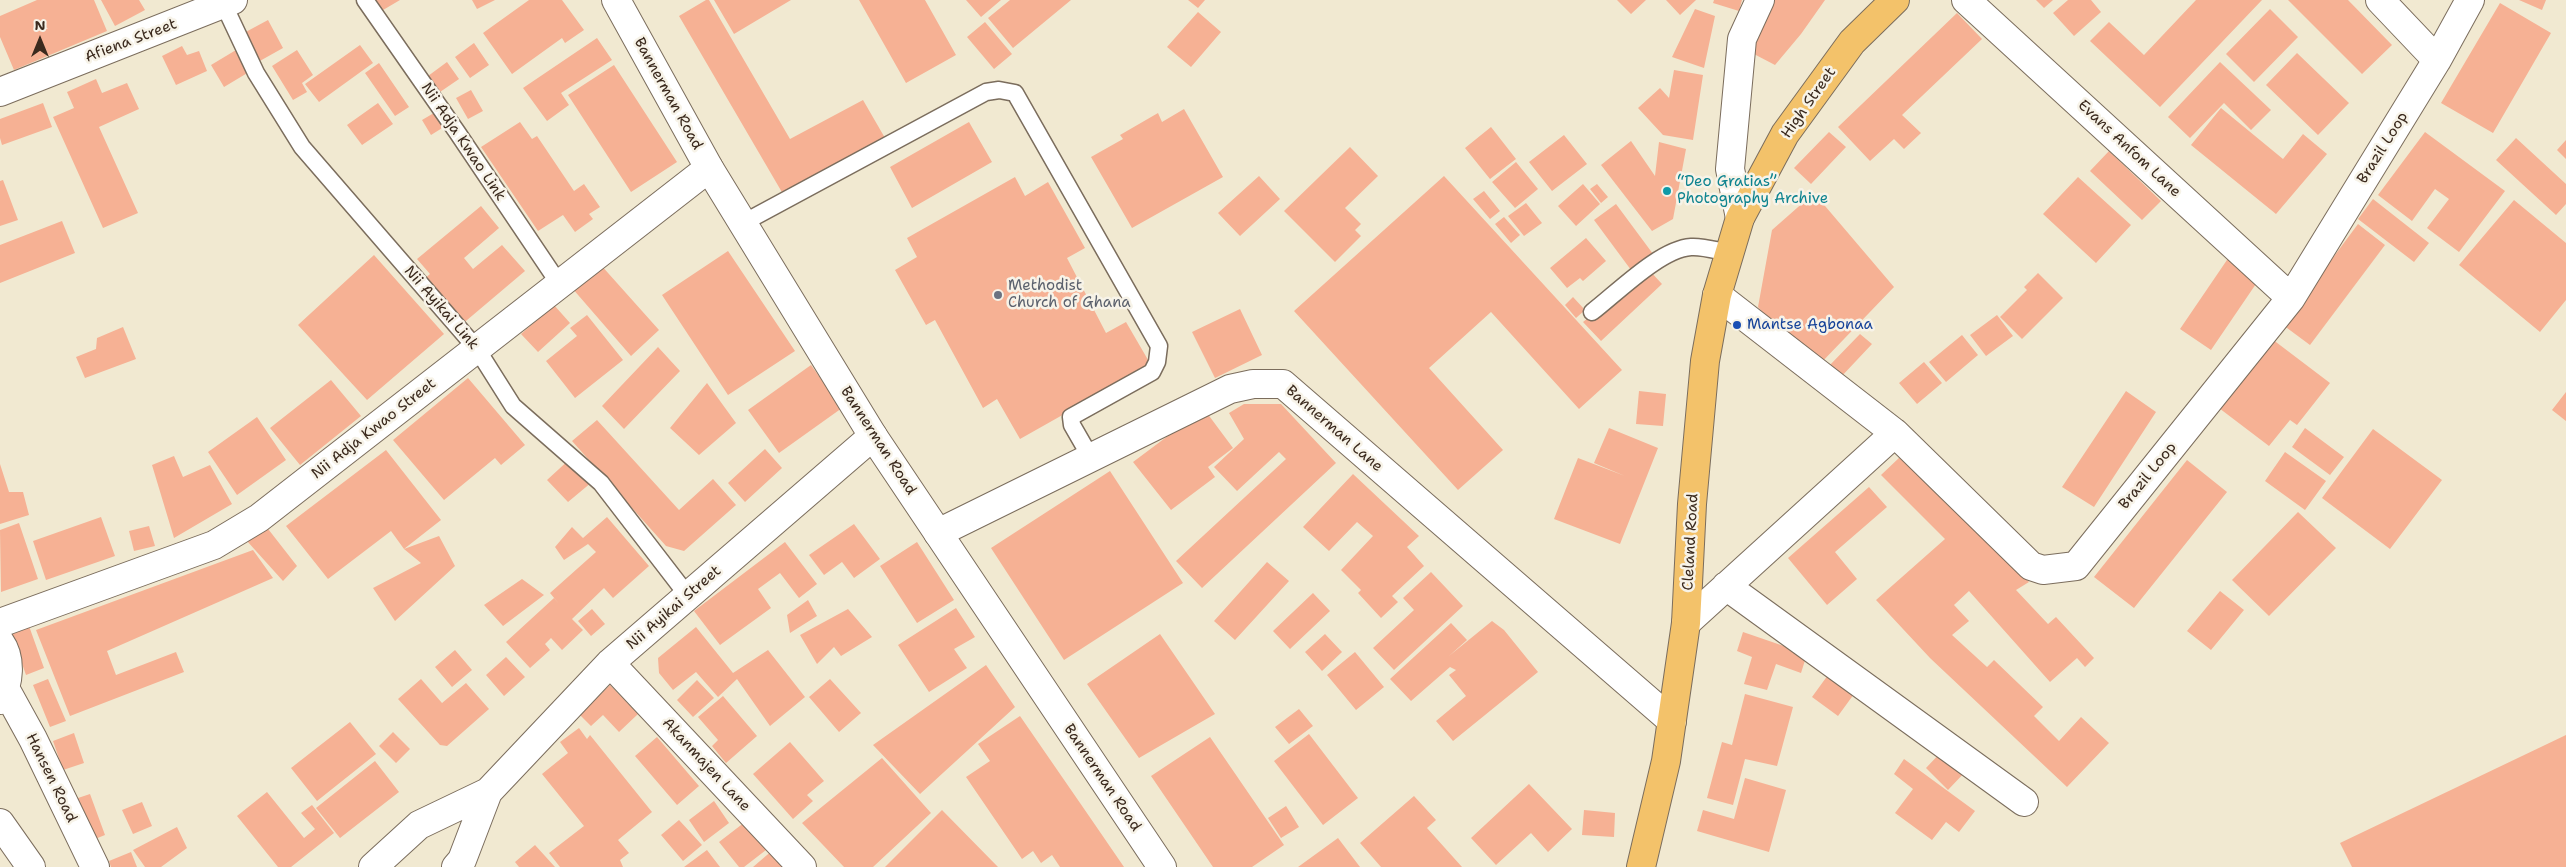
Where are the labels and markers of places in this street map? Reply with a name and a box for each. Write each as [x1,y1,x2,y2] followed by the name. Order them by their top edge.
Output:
[1677,173,1828,208] place label: “Deo Gratias” Photography Archive
[1661,185,1673,197] marker: “Deo Gratias” Photography Archive
[1008,277,1131,312] place label: Methodist Church of Ghana
[992,289,1004,301] marker: Methodist Church of Ghana
[1747,316,1873,334] place label: Mantse Agbonaa
[1731,319,1743,331] marker: Mantse Agbonaa

